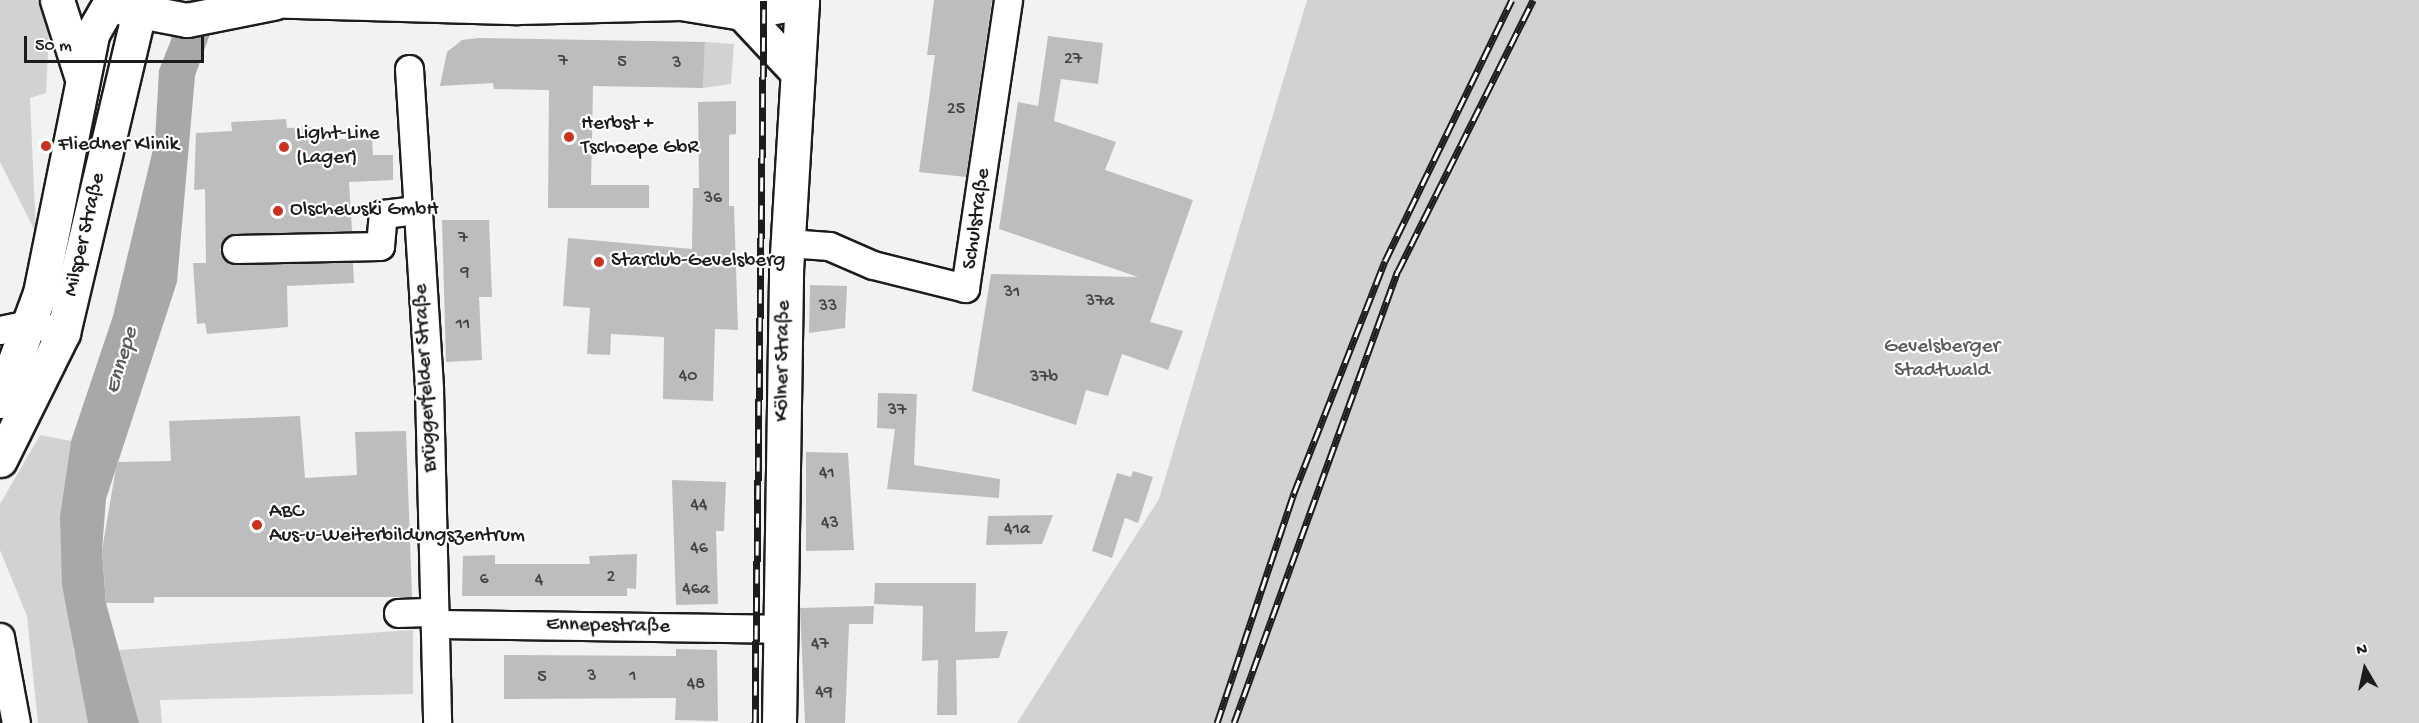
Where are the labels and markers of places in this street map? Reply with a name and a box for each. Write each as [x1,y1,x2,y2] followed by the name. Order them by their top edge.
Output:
[581,112,698,162] place label: Herbst + Tschoepe GbR
[296,122,380,172] place label: Light-Line (Lager)
[562,130,576,144] marker: Herbst + Tschoepe GbR
[58,133,179,159] place label: Fliedner Klinik
[39,139,53,153] marker: Fliedner Klinik
[277,140,291,154] marker: Light-Line (Lager)
[290,198,438,224] place label: Olschewski GmbH
[271,204,285,218] marker: Olschewski GmbH
[611,249,786,275] place label: Starclub-Gevelsberg
[592,255,606,269] marker: Starclub-Gevelsberg
[269,500,525,550] place label: ABC Aus-u-Weiterbildungszentrum
[250,518,264,532] marker: ABC Aus-u-Weiterbildungszentrum

